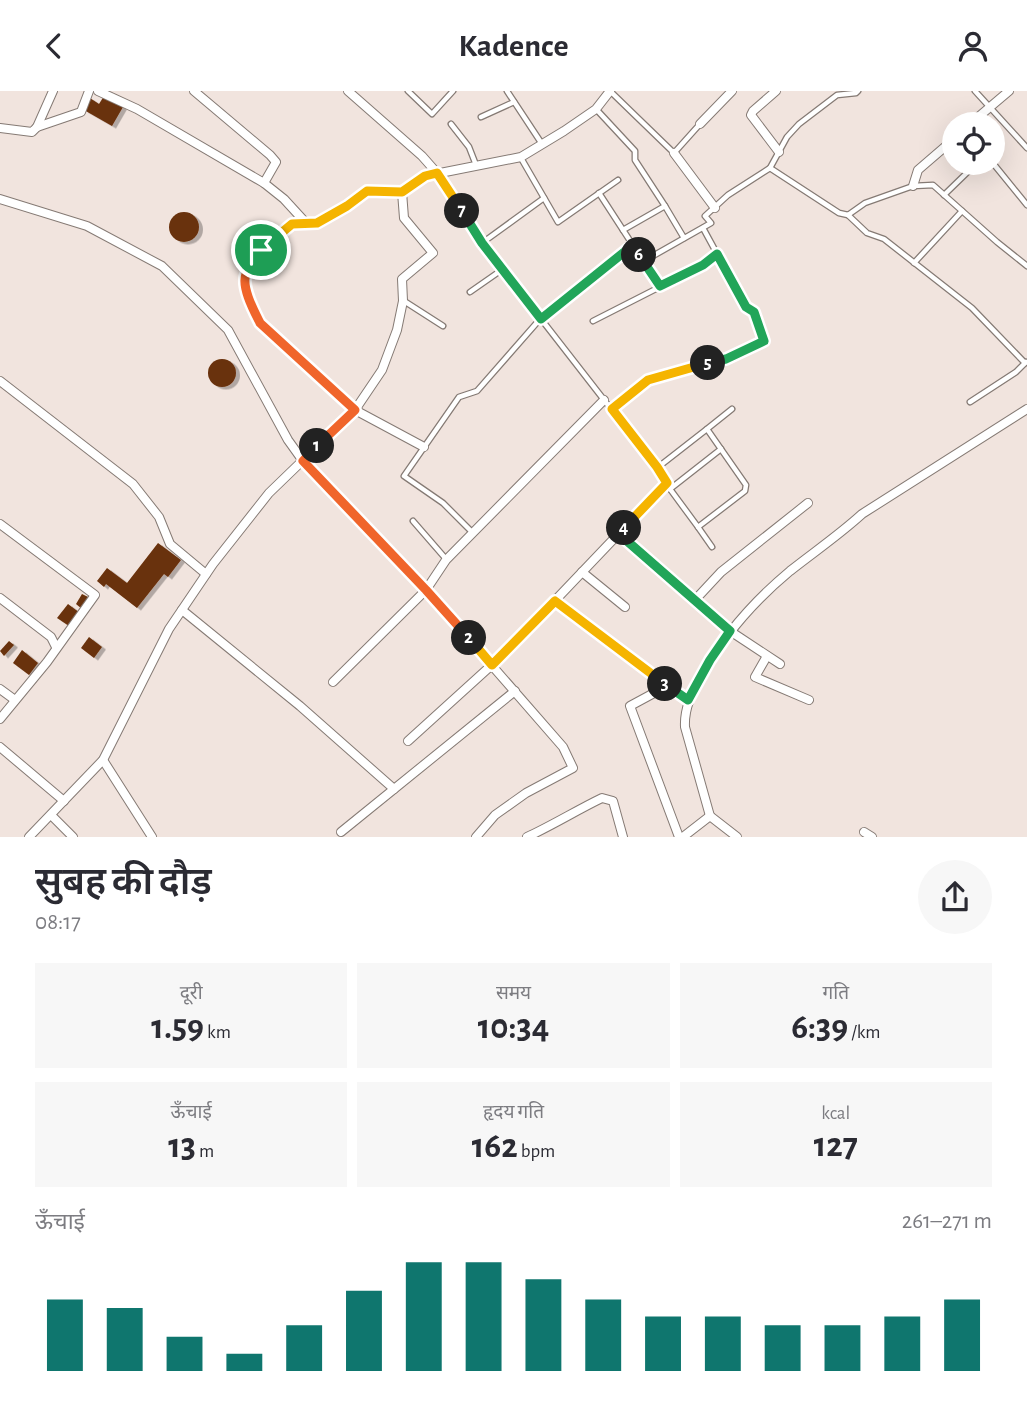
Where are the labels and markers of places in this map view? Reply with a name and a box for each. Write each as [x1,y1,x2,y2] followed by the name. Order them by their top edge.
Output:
[444,193,480,229] pin: 7
[231,220,291,280] pin
[622,237,656,273] pin: 6
[690,345,726,381] pin: 5
[300,429,334,463] pin: 1
[606,511,642,545] pin: 4
[452,621,486,655] pin: 2
[648,667,682,701] pin: 3

